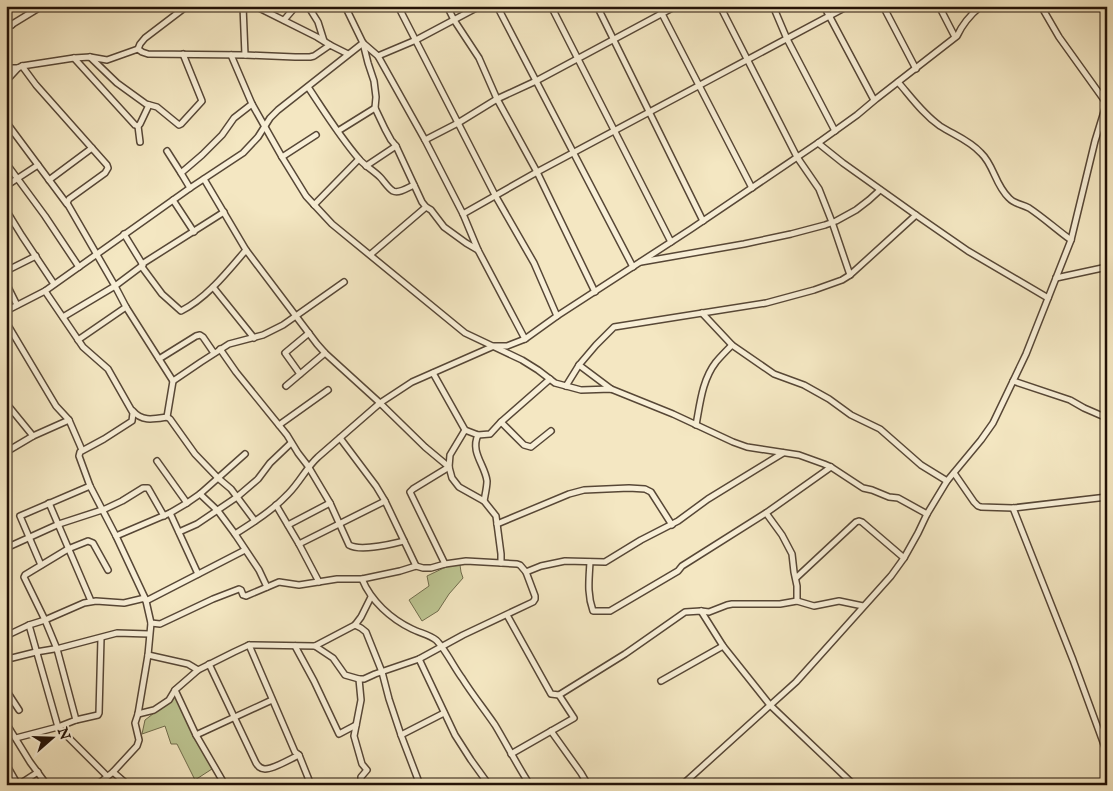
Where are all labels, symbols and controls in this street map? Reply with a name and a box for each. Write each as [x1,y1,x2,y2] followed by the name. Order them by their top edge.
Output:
[28,714,78,764] north arrow
[52,724,74,743] text: N

